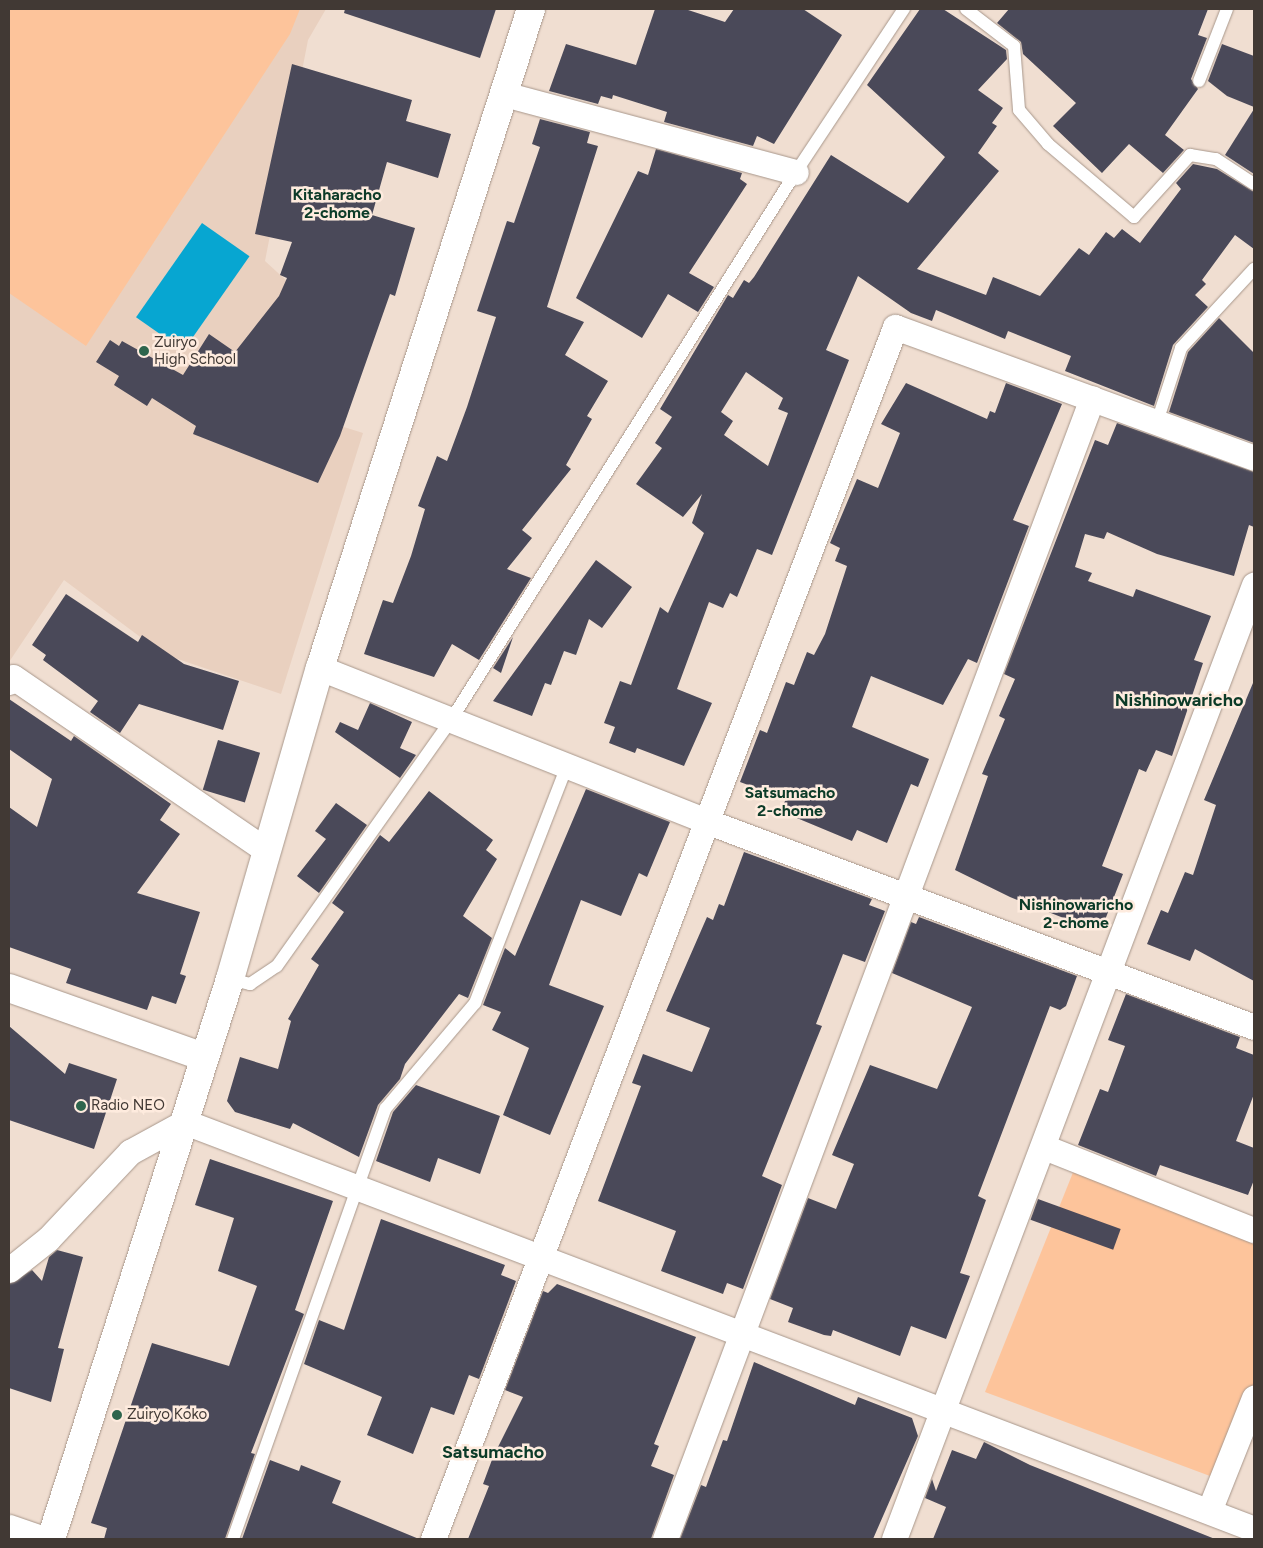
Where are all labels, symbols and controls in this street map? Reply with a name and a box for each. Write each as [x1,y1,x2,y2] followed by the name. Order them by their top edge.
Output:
[292,185,382,223] district label: Kitaharacho 2-chome
[154,333,236,368] place label: Zuiryo High School
[138,345,150,357] marker: Zuiryo High School
[1115,689,1243,711] district label: Nishinowaricho
[745,783,835,821] district label: Satsumacho 2-chome
[1019,895,1133,933] district label: Nishinowaricho 2-chome
[91,1097,165,1115] place label: Radio NEO
[75,1100,87,1112] marker: Radio NEO
[127,1406,207,1424] place label: Zuiryo Koko
[111,1409,123,1421] marker: Zuiryo Koko
[442,1441,544,1463] district label: Satsumacho

